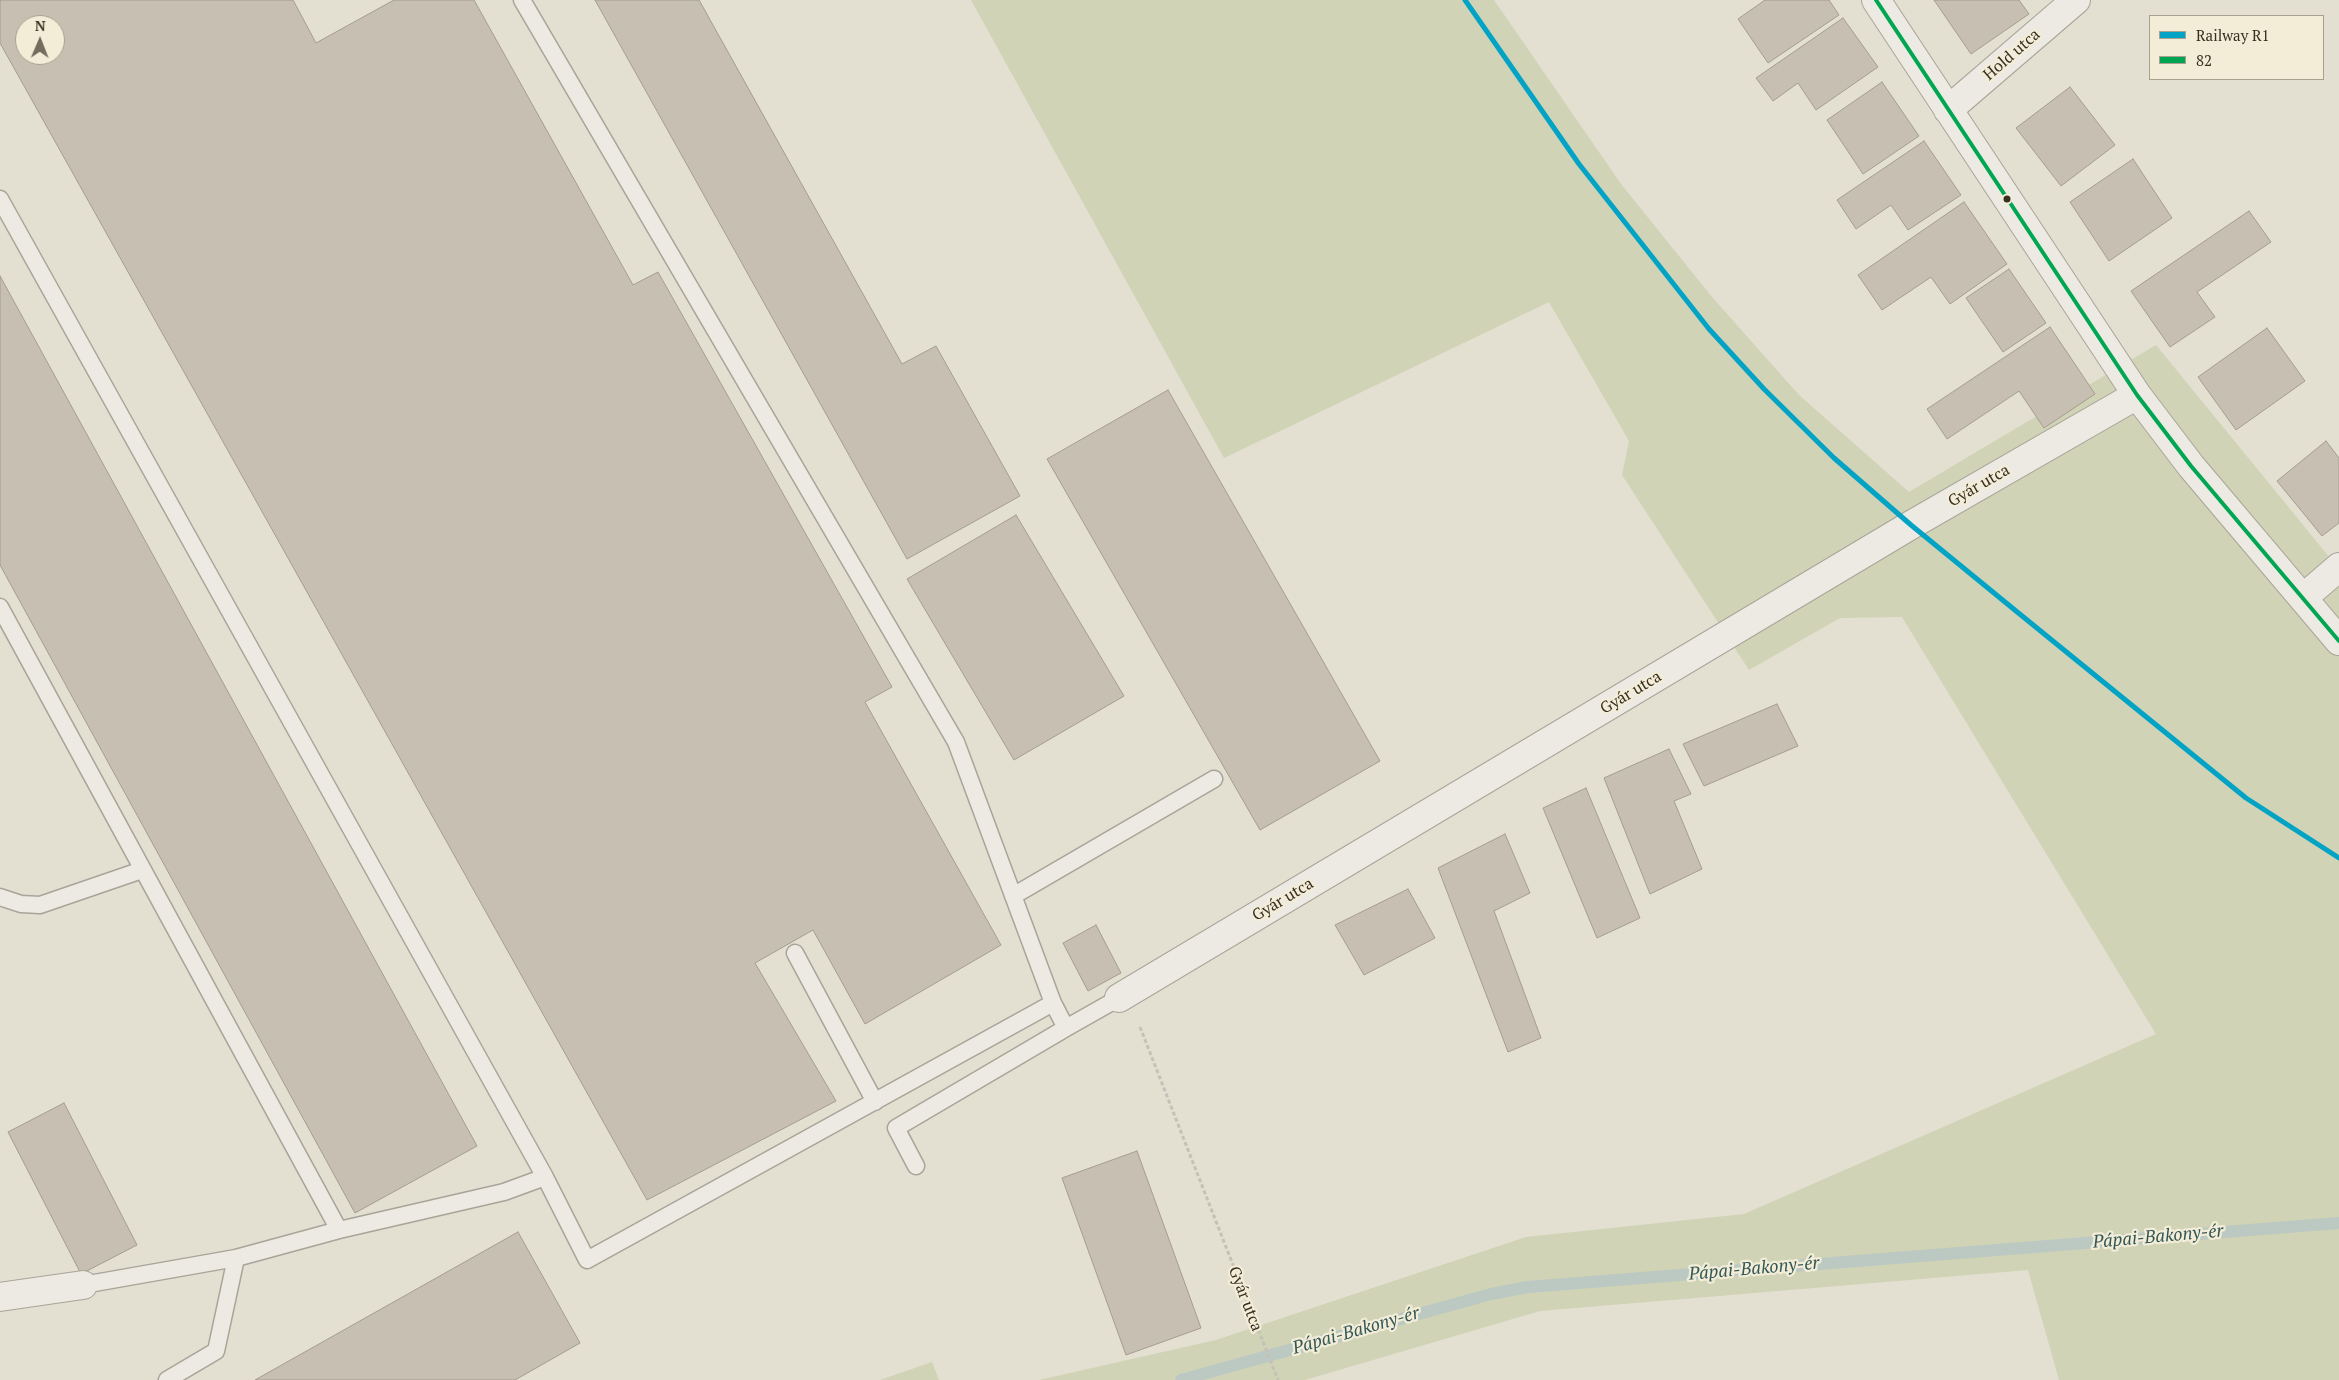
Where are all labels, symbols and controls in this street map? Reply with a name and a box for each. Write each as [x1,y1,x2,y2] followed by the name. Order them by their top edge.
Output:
[15,15,65,65] north arrow
[2149,15,2324,80] legend
[35,16,46,35] text: N
[1980,25,2044,85] street label: Hold utca
[2196,25,2269,45] text: Railway R1
[2196,50,2212,70] text: 82
[2002,194,2012,204] unlabelled marker
[1945,461,2013,511] street label: Gyár utca
[1597,667,1665,719] street label: Gyár utca
[1249,874,1317,926] street label: Gyár utca
[2092,1221,2224,1253] water label: Pápai-Bakony-ér
[1688,1253,1820,1285] water label: Pápai-Bakony-ér
[1224,1264,1266,1334] street label: Gyár utca
[1290,1303,1422,1359] water label: Pápai-Bakony-ér

